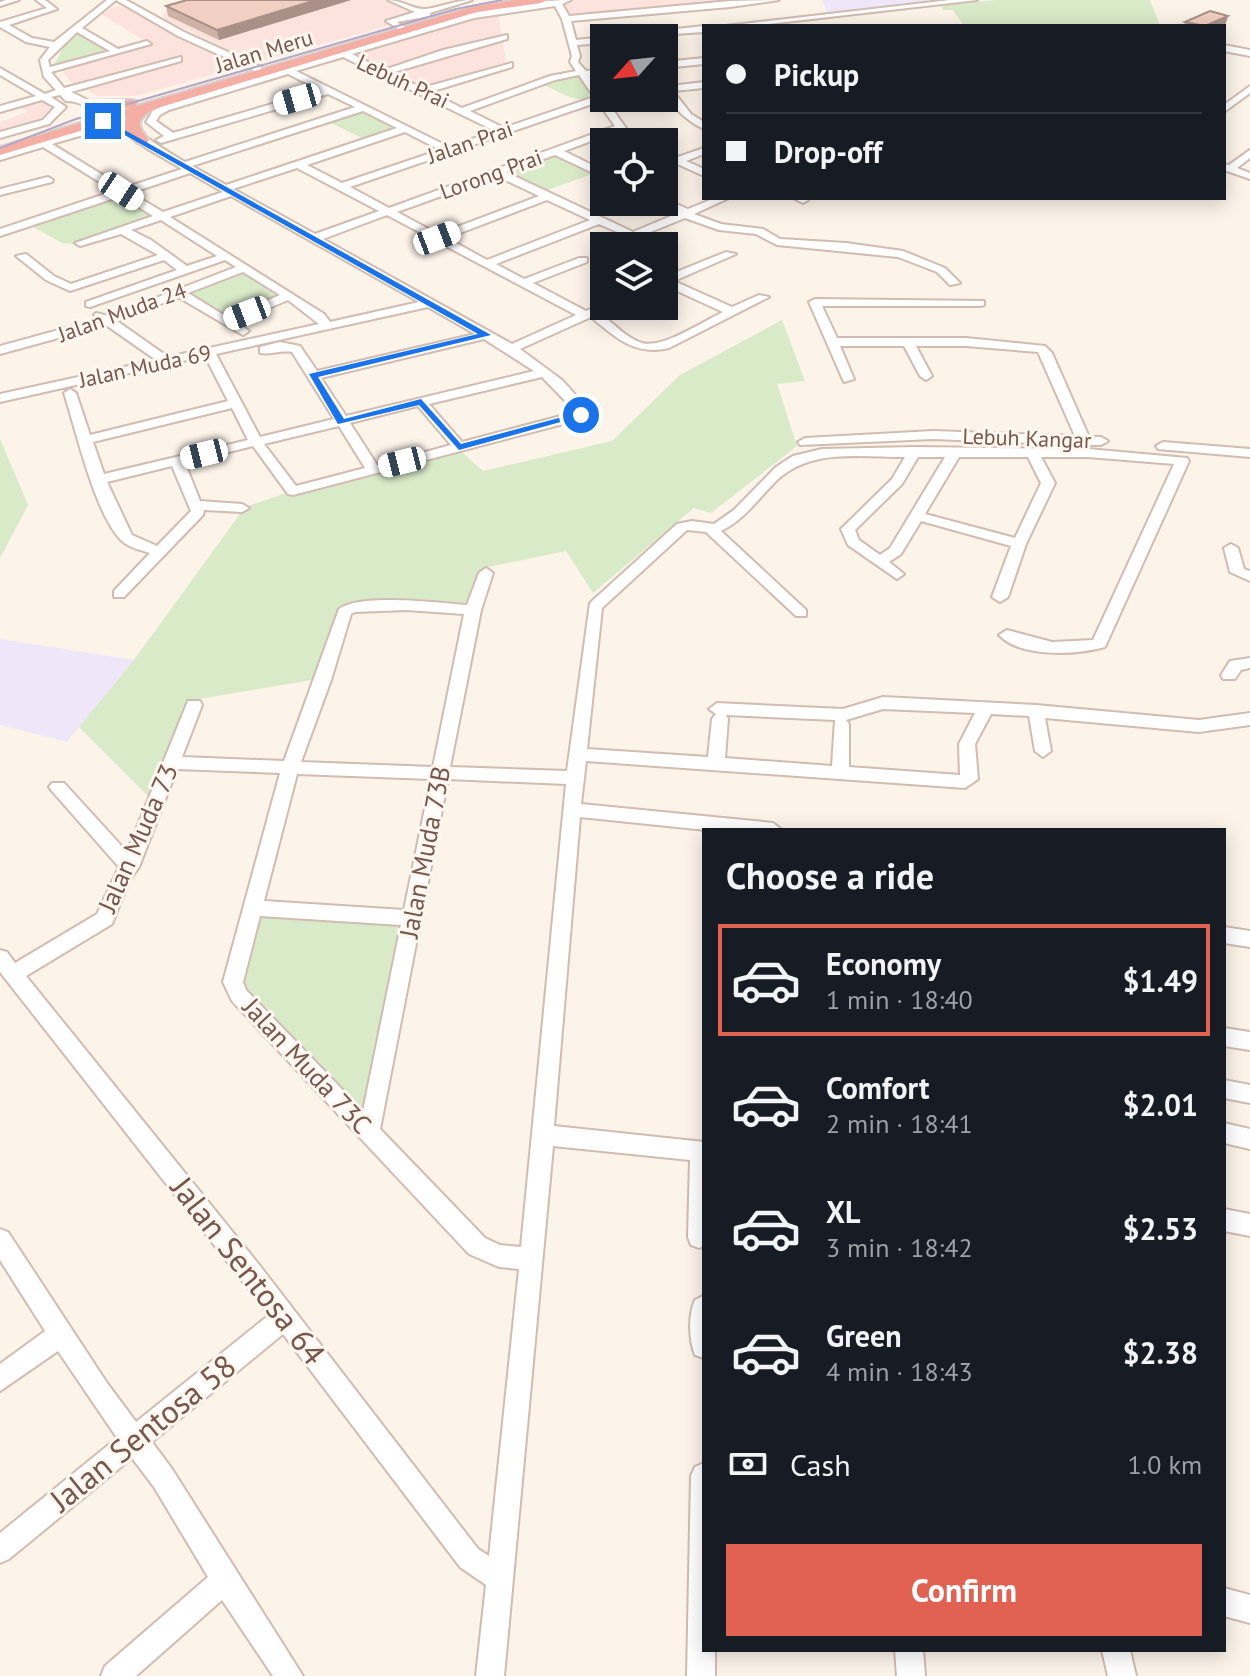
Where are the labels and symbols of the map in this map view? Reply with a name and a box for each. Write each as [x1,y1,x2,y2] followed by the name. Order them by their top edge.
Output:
[211,23,316,79] street label: Jalan Meru
[590,24,678,112] north arrow
[352,47,454,115] street label: Lebuh Prai
[271,81,323,117] car
[85,103,121,139] route end
[423,114,516,170] street label: Jalan Prai
[436,143,546,205] street label: Lorong Prai
[94,168,148,214] car
[410,218,464,258] car
[53,276,190,348] street label: Jalan Muda 24
[220,293,274,333] car
[75,338,214,394] street label: Jalan Muda 69
[563,397,599,433] route start
[962,422,1092,454] street label: Lebuh Kangar
[178,437,230,471] car
[376,445,428,479] car
[90,759,185,918] street label: Jalan Muda 73
[392,763,457,941] street label: Jalan Muda 73B
[235,990,379,1140] street label: Jalan Muda 73C
[161,1166,335,1373] street label: Jalan Sentosa 64
[39,1344,244,1521] street label: Jalan Sentosa 58

